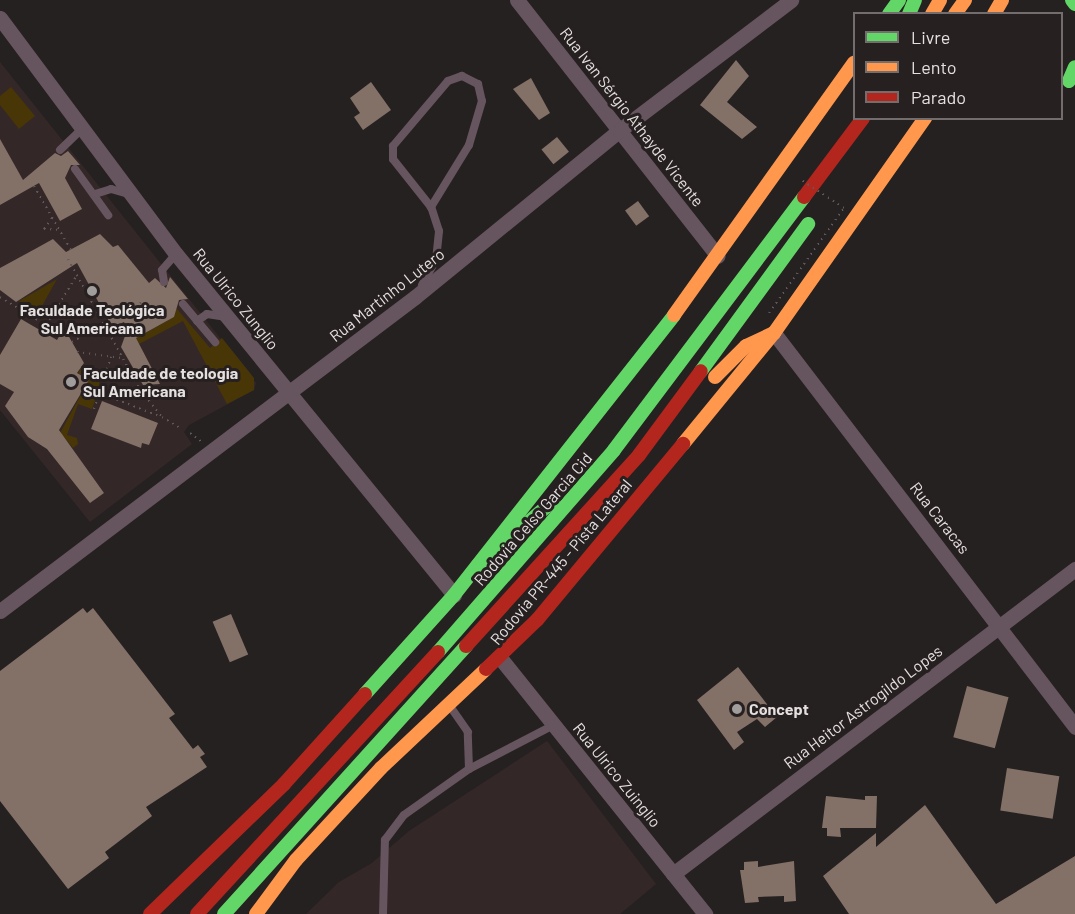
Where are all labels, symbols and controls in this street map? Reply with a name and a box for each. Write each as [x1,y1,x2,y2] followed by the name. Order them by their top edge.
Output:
[853,12,1063,120] legend
[556,24,708,210] street label: Rua Ivan Sérgio Athayde Vicente
[911,26,950,48] text: Livre
[911,56,957,78] text: Lento
[911,86,966,108] text: Parado
[189,244,283,354] street label: Rua Ulrico Zunglio
[326,244,448,346] street label: Rua Martinho Lutero
[85,284,99,298] marker: Faculdade Teológica Sul Americana
[20,300,164,338] place label: Faculdade Teológica Sul Americana
[83,363,238,401] place label: Faculdade de teologia Sul Americana
[64,375,78,389] marker: Faculdade de teologia Sul Americana
[470,449,596,589] street label: Rodovia Celso Garcia Cid
[486,475,636,649] street label: Rodovia PR-445 - Pista Lateral
[906,478,974,558] street label: Rua Caracas
[780,641,946,773] street label: Rua Heitor Astrogildo Lopes
[749,699,809,719] place label: Concept
[730,702,744,716] marker: Concept
[569,719,665,831] street label: Rua Ulrico Zuinglio

